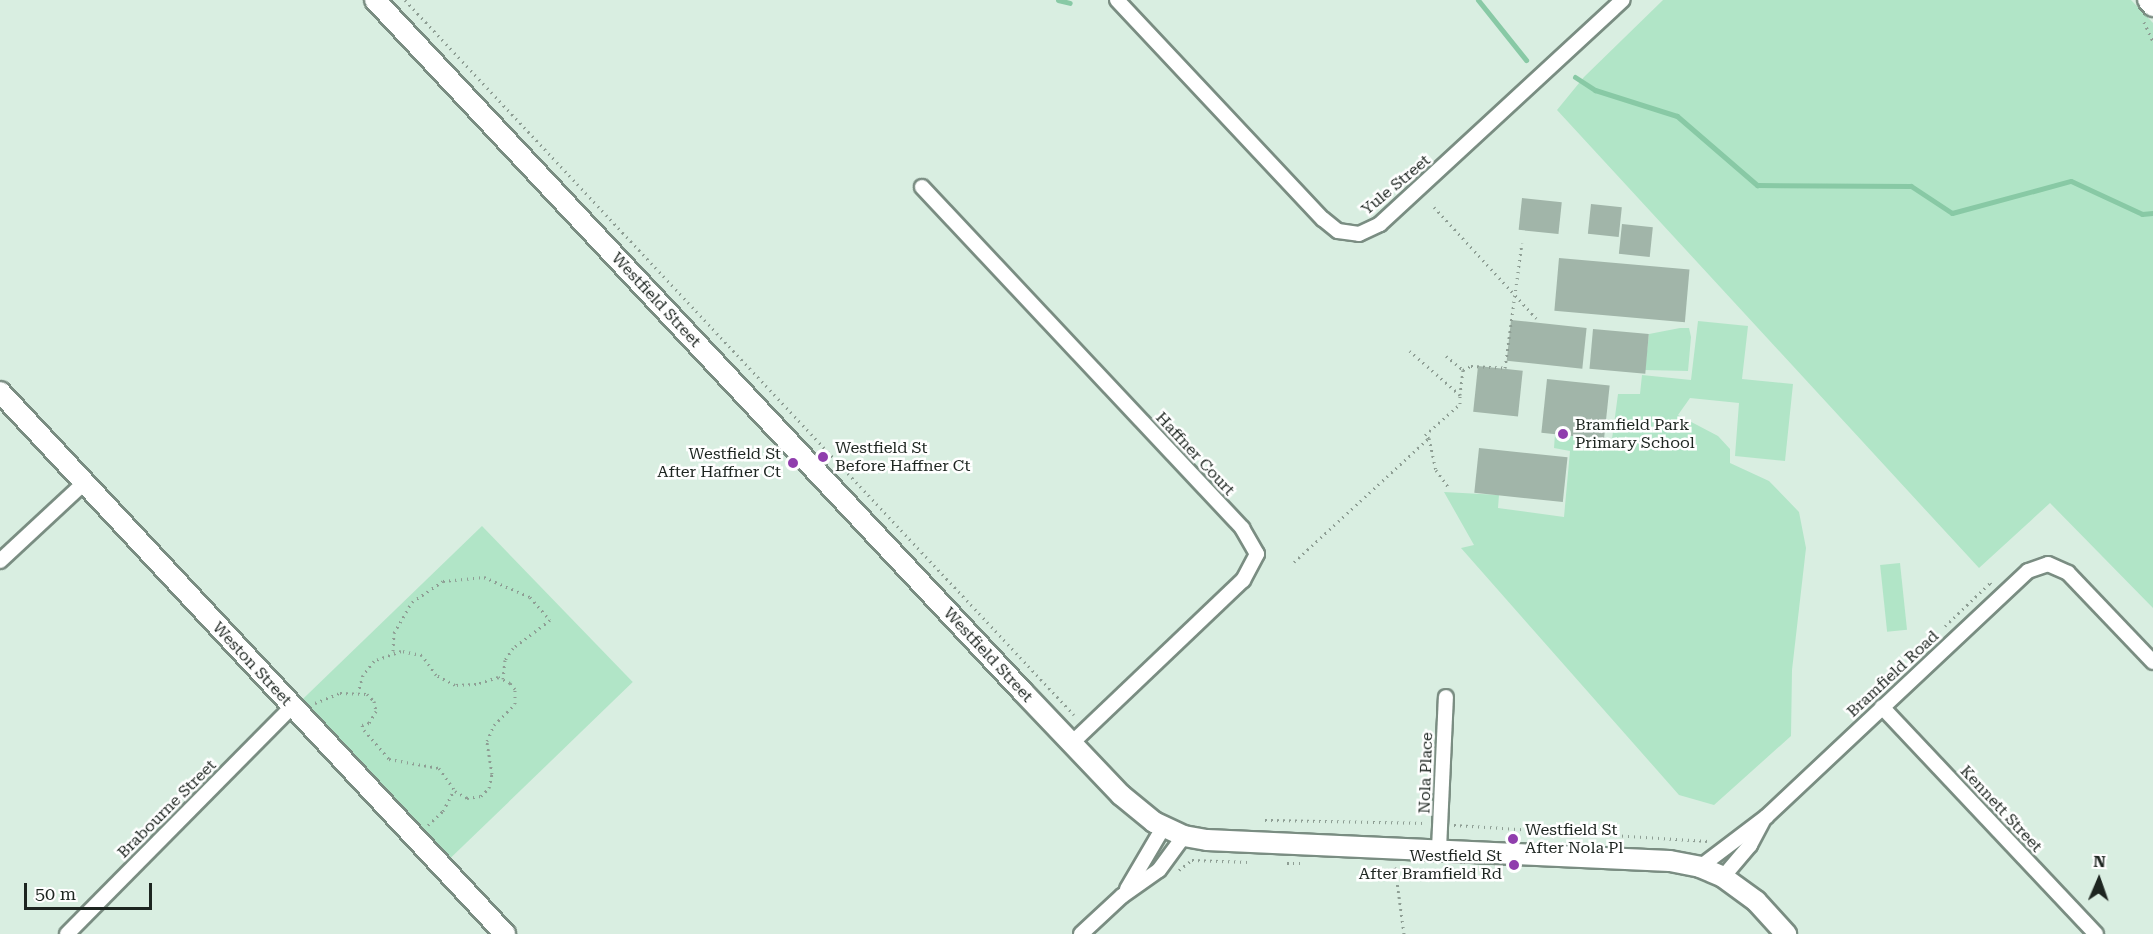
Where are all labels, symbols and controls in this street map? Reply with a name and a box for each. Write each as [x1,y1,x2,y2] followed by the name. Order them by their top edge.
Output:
[1358,151,1434,219] street label: Yule Street
[607,249,705,351] street label: Westfield Street
[1151,408,1239,500] street label: Haffner Court
[1575,415,1695,453] place label: Bramfield Park Primary School
[1556,427,1570,441] marker: Bramfield Park Primary School
[835,438,971,476] place label: Westfield St Before Haffner Ct
[657,444,781,482] place label: Westfield St After Haffner Ct
[816,450,830,464] marker: Westfield St Before Haffner Ct
[786,456,800,470] marker: Westfield St After Haffner Ct
[939,604,1037,706] street label: Westfield Street
[208,618,296,710] street label: Weston Street
[1843,627,1943,721] street label: Bramfield Road
[1415,732,1437,814] street label: Nola Place
[114,756,220,862] street label: Brabourne Street
[1956,762,2046,856] street label: Kennett Street
[1525,820,1623,858] place label: Westfield St After Nola Pl
[1506,832,1520,846] marker: Westfield St After Nola Pl
[1359,846,1502,884] place label: Westfield St After Bramfield Rd
[2069,850,2129,910] north arrow
[2093,852,2106,871] text: N
[1507,858,1521,872] marker: Westfield St After Bramfield Rd
[27,871,154,909] scale bar
[35,883,76,904] text: 50 m

